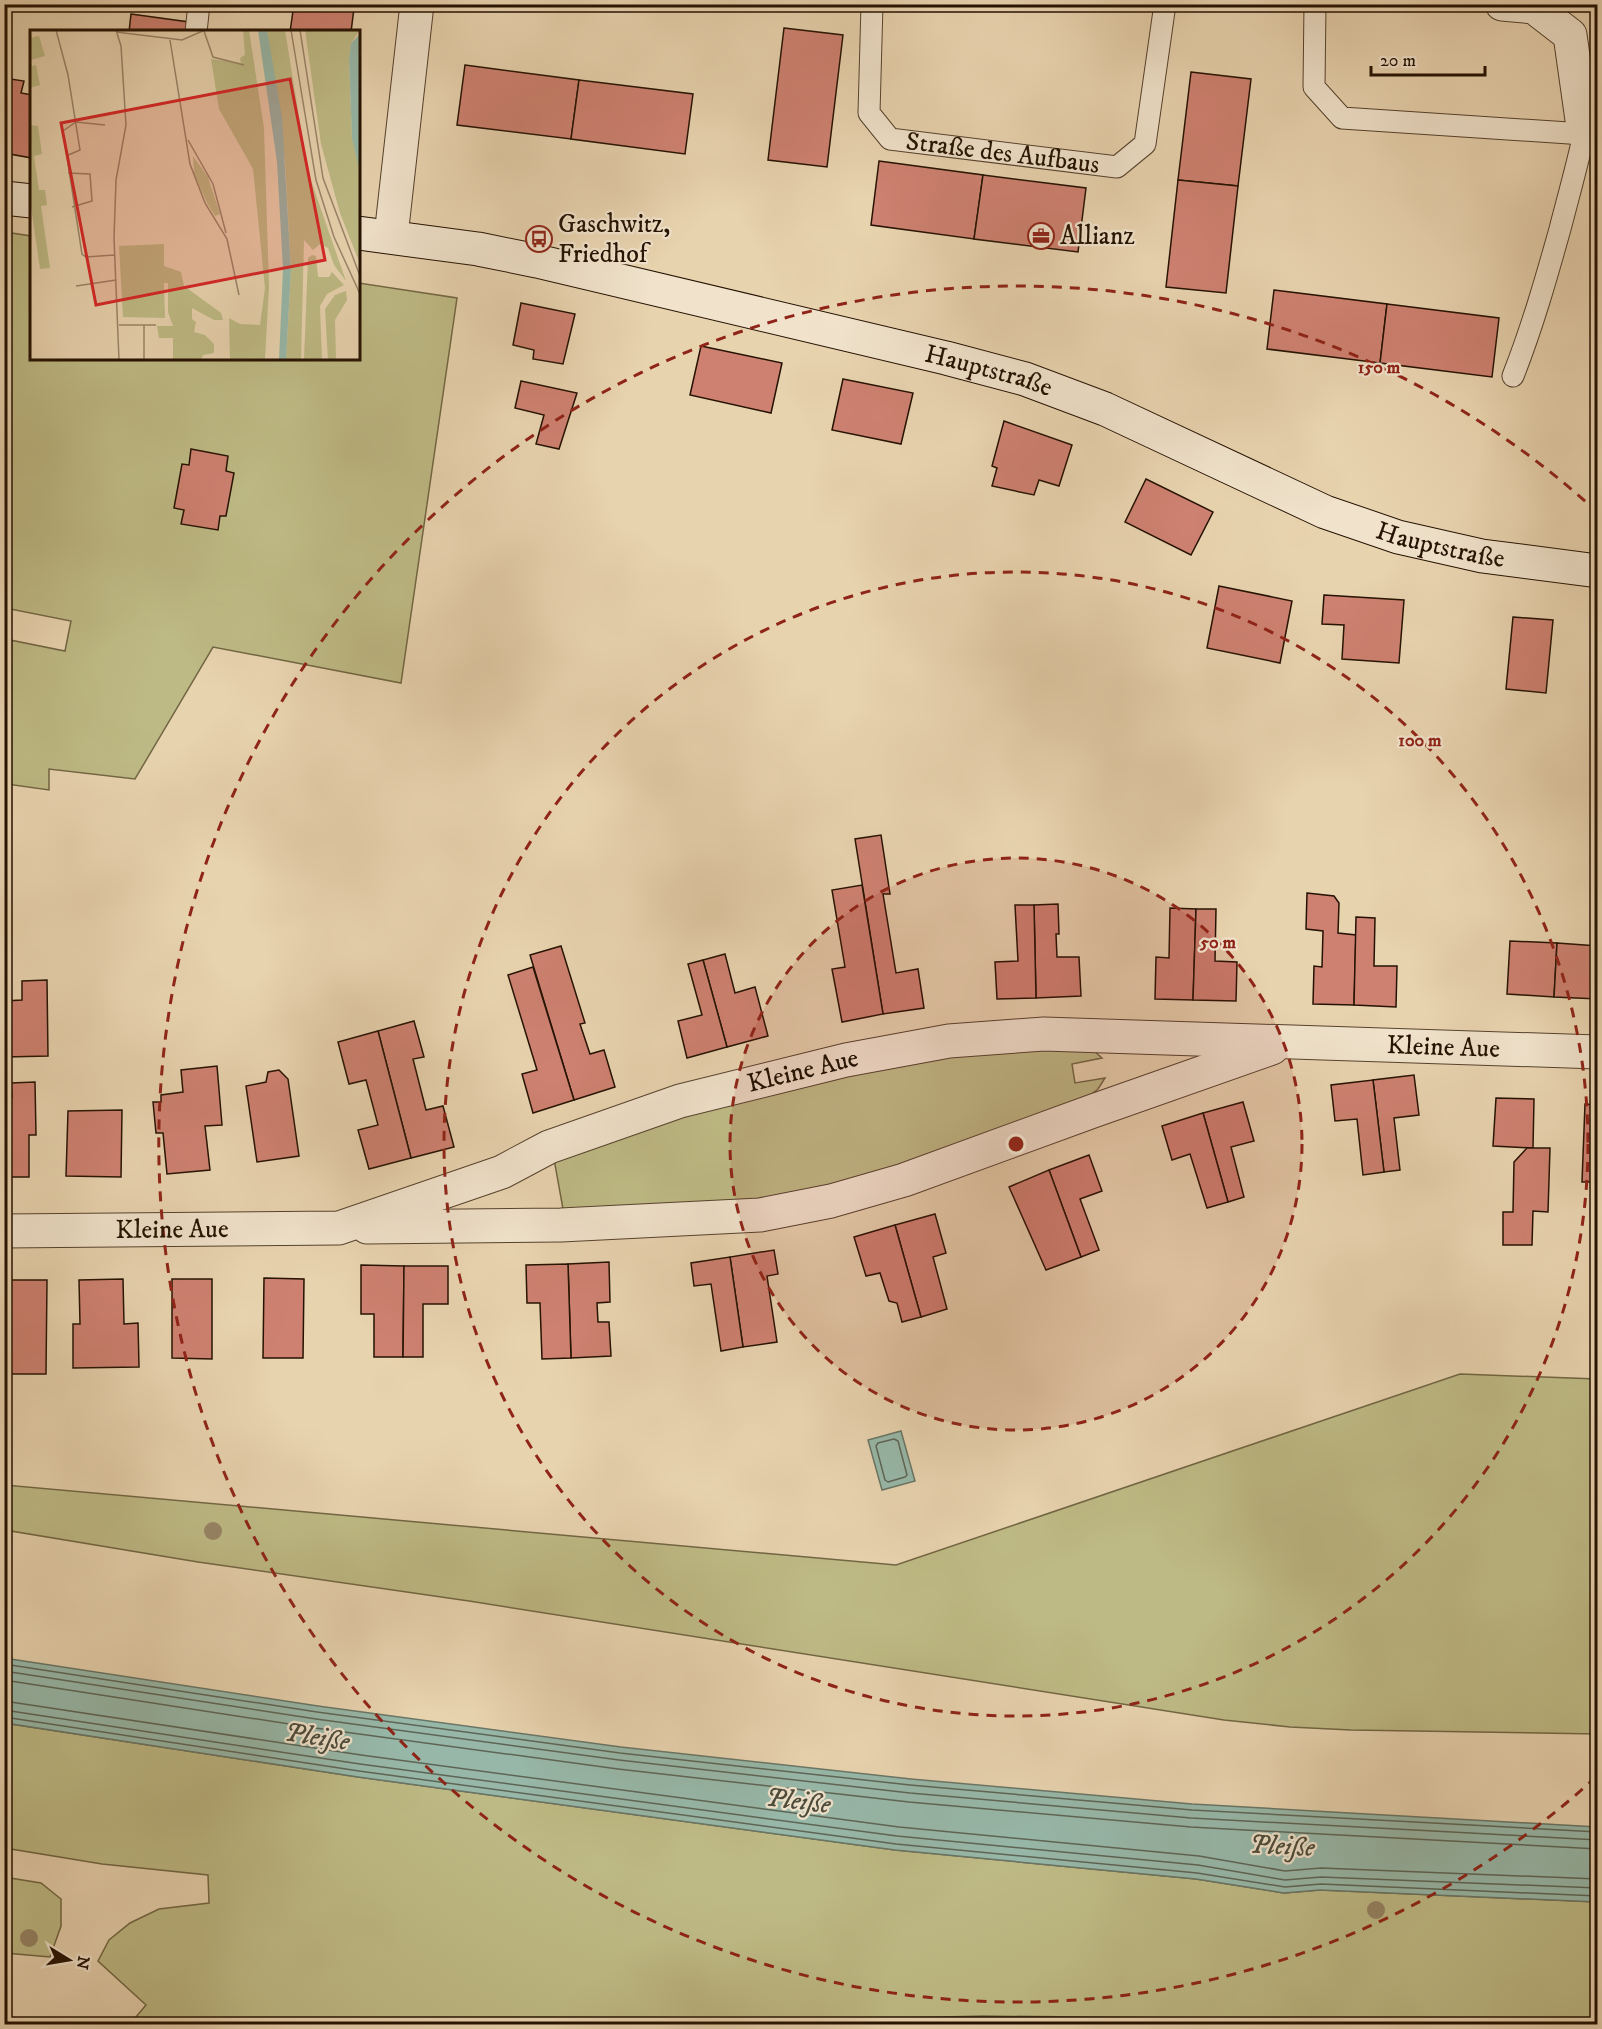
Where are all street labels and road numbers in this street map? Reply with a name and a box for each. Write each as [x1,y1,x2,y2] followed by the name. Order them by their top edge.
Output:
[904,125,1101,181] street label: Straße des Aufbaus
[922,337,1057,404] street label: Hauptstraße
[1371,514,1506,575] street label: Hauptstraße
[1386,1029,1500,1065] street label: Kleine Aue
[744,1042,861,1100] street label: Kleine Aue
[115,1212,229,1247] street label: Kleine Aue

